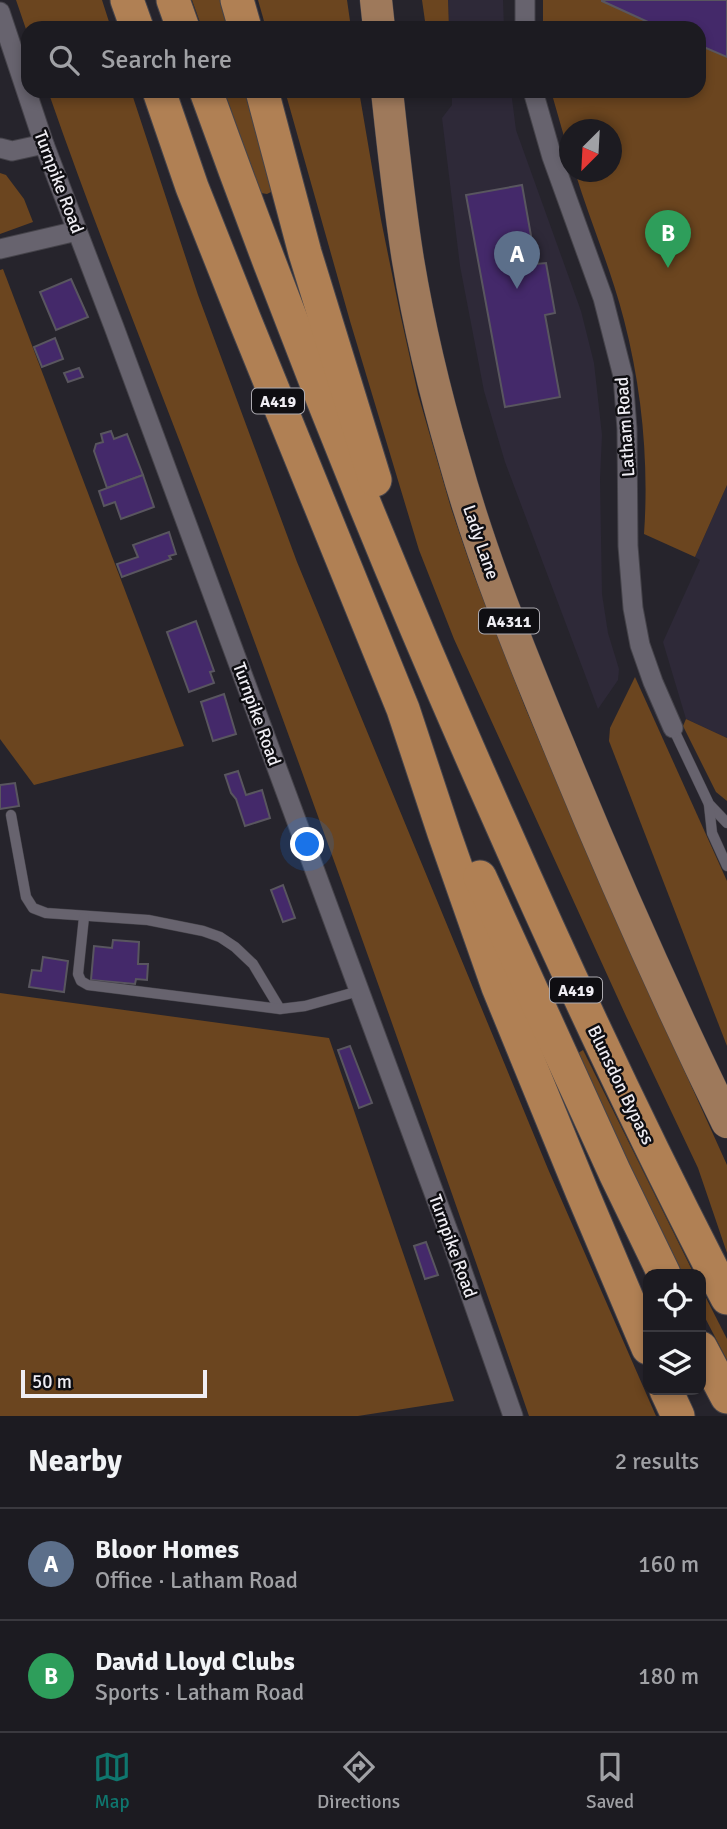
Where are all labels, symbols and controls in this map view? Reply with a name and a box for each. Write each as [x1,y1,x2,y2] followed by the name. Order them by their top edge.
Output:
[21,21,706,98] search box
[45,41,83,79] icon: search
[101,44,232,76] text: Search here
[559,119,622,182] north arrow
[29,128,89,236] street label: Turnpike Road
[645,210,691,268] pin: B
[494,231,540,289] pin: A
[611,376,639,478] street label: Latham Road
[252,388,304,414] road number: A419
[458,502,504,582] street label: Lady Lane
[479,608,539,634] road number: A4311
[228,659,286,769] street label: Turnpike Road
[290,827,324,861] your location
[550,978,602,1002] road number: A419
[583,1022,659,1148] street label: Blunsdon Bypass
[424,1191,482,1301] street label: Turnpike Road
[643,1269,706,1395] map controls
[643,1269,706,1332] button: locate
[643,1332,706,1395] button: layers
[21,1367,206,1399] scale bar
[32,1370,72,1394] text: 50 m
[28,1443,122,1480] text: Nearby
[615,1447,699,1476] text: 2 results
[95,1534,239,1566] text: Bloor Homes
[44,1550,58,1579] text: A
[638,1550,699,1579] text: 160 m
[95,1566,298,1595] text: Office · Latham Road
[95,1646,295,1678] text: David Lloyd Clubs
[44,1662,58,1691] text: B
[638,1662,699,1691] text: 180 m
[95,1678,304,1707] text: Sports · Latham Road
[93,1748,131,1814] tab: Map
[317,1748,400,1814] tab: Directions
[586,1748,634,1814] tab: Saved

